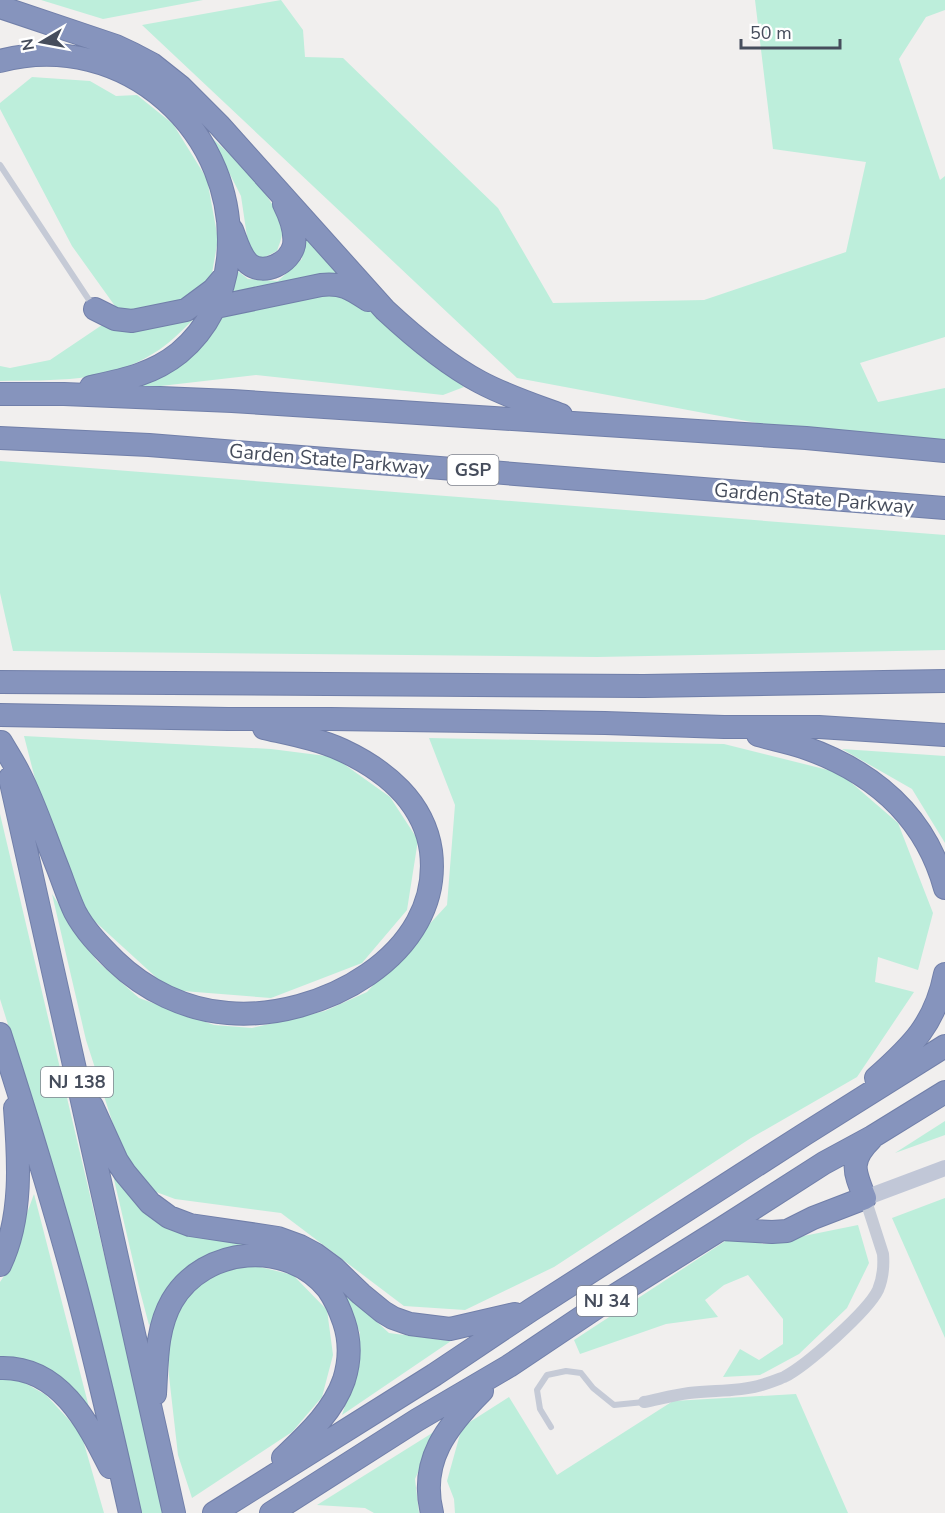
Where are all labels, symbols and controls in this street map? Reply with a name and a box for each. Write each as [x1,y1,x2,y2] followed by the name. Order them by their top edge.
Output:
[12,12,72,72] north arrow
[741,12,840,50] scale bar
[750,21,792,45] text: 50 m
[16,37,40,52] text: N
[228,437,431,482] street label: Garden State Parkway
[448,455,498,485] road number: GSP
[713,476,916,521] street label: Garden State Parkway
[41,1067,113,1097] road number: NJ 138
[577,1286,637,1316] road number: NJ 34

